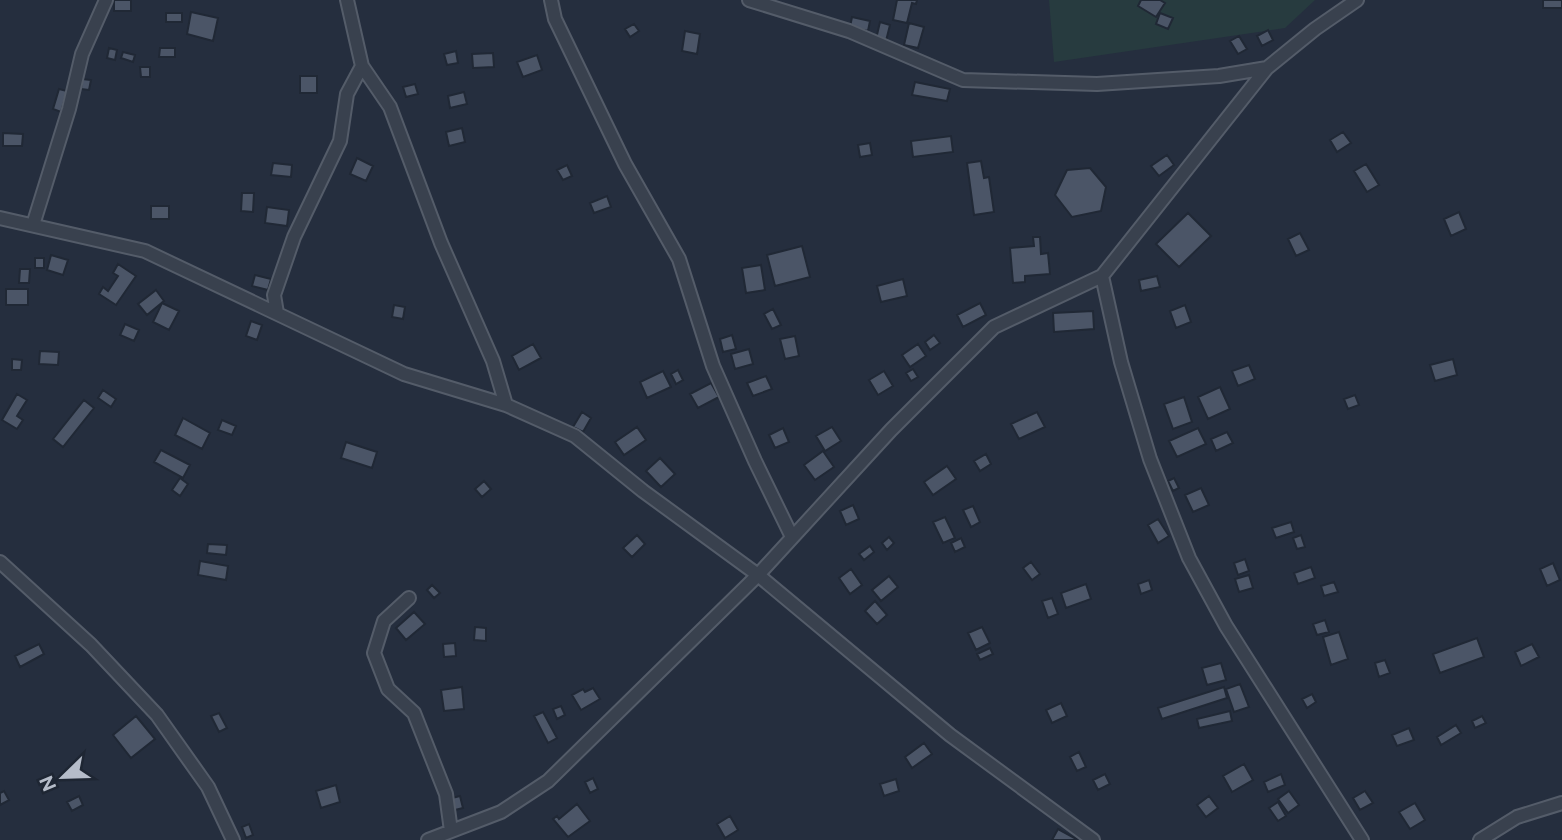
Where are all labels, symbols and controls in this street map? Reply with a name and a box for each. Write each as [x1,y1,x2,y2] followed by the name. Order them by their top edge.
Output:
[28,742,98,812] north arrow
[34,773,60,795] text: N

